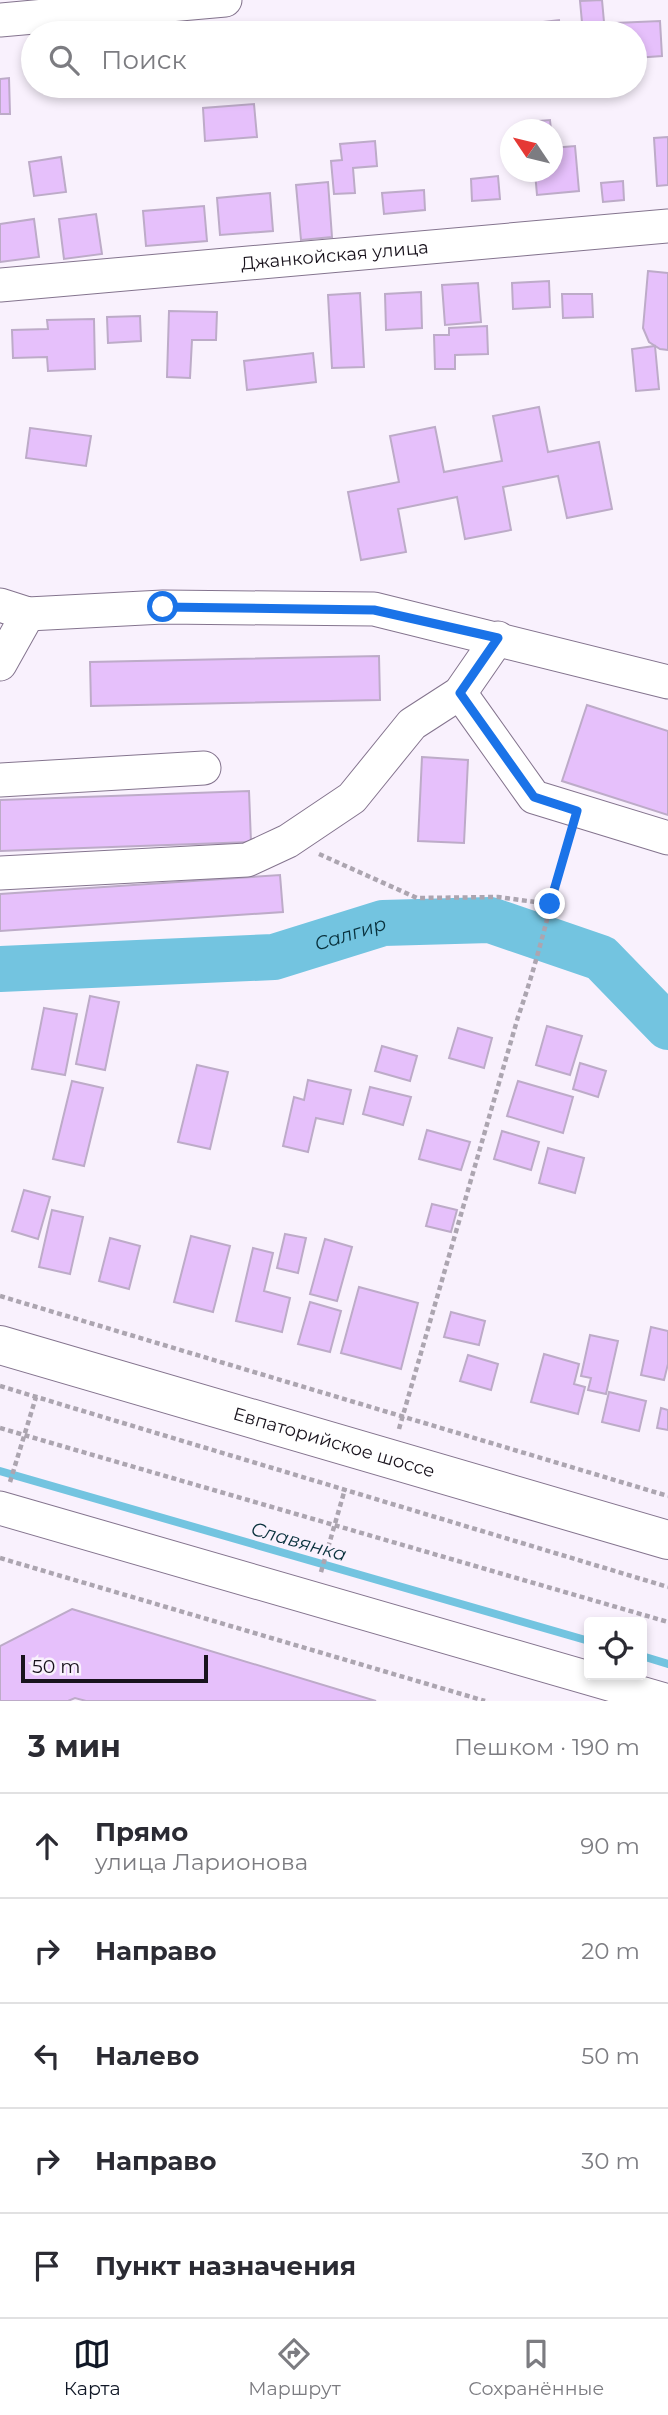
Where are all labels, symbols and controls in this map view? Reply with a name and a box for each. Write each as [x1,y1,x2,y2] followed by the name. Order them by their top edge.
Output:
[21,21,647,98] search box
[45,41,83,79] icon: search
[101,44,187,76] text: Поиск
[500,119,563,182] north arrow
[240,236,429,275] street label: Джанкойская улица
[147,591,178,622] route start
[534,888,565,919] route end
[312,912,389,956] water label: Салгир
[231,1403,437,1482] street label: Евпаторийское шоссе
[248,1517,349,1566] water label: Славянка
[584,1617,647,1680] map controls
[584,1617,647,1680] button: locate
[21,1652,208,1684] scale bar
[32,1655,80,1678] text: 50 m
[28,1728,121,1765] text: 3 мин
[454,1733,640,1761] text: Пешком · 190 m
[95,1816,188,1848] text: Прямо
[28,1827,66,1865] icon: ahead
[580,1832,640,1860] text: 90 m
[95,1848,308,1876] text: улица Ларионова
[28,1932,66,1970] icon: right
[95,1935,216,1967] text: Направо
[581,1937,640,1965] text: 20 m
[28,2037,66,2075] icon: left
[95,2040,199,2072] text: Налево
[581,2042,640,2070] text: 50 m
[28,2142,66,2180] icon: right
[95,2145,216,2177] text: Направо
[581,2147,640,2175] text: 30 m
[28,2247,66,2285] icon: arrive
[95,2250,356,2282] text: Пункт назначения
[64,2335,121,2400] tab: Карта
[248,2335,341,2400] tab: Маршрут
[468,2335,604,2400] tab: Сохранённые

